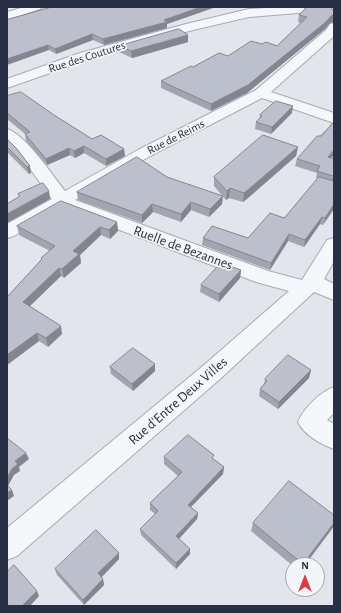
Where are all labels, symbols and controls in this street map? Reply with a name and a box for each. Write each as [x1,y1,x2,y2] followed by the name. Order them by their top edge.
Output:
[47,38,127,76] street label: Rue des Coutures
[145,116,207,158] street label: Rue de Reims
[131,222,235,274] street label: Ruelle de Bezannes
[125,354,231,448] street label: Rue d'Entre Deux Villes
[285,557,325,597] north arrow
[301,560,309,571] text: N

